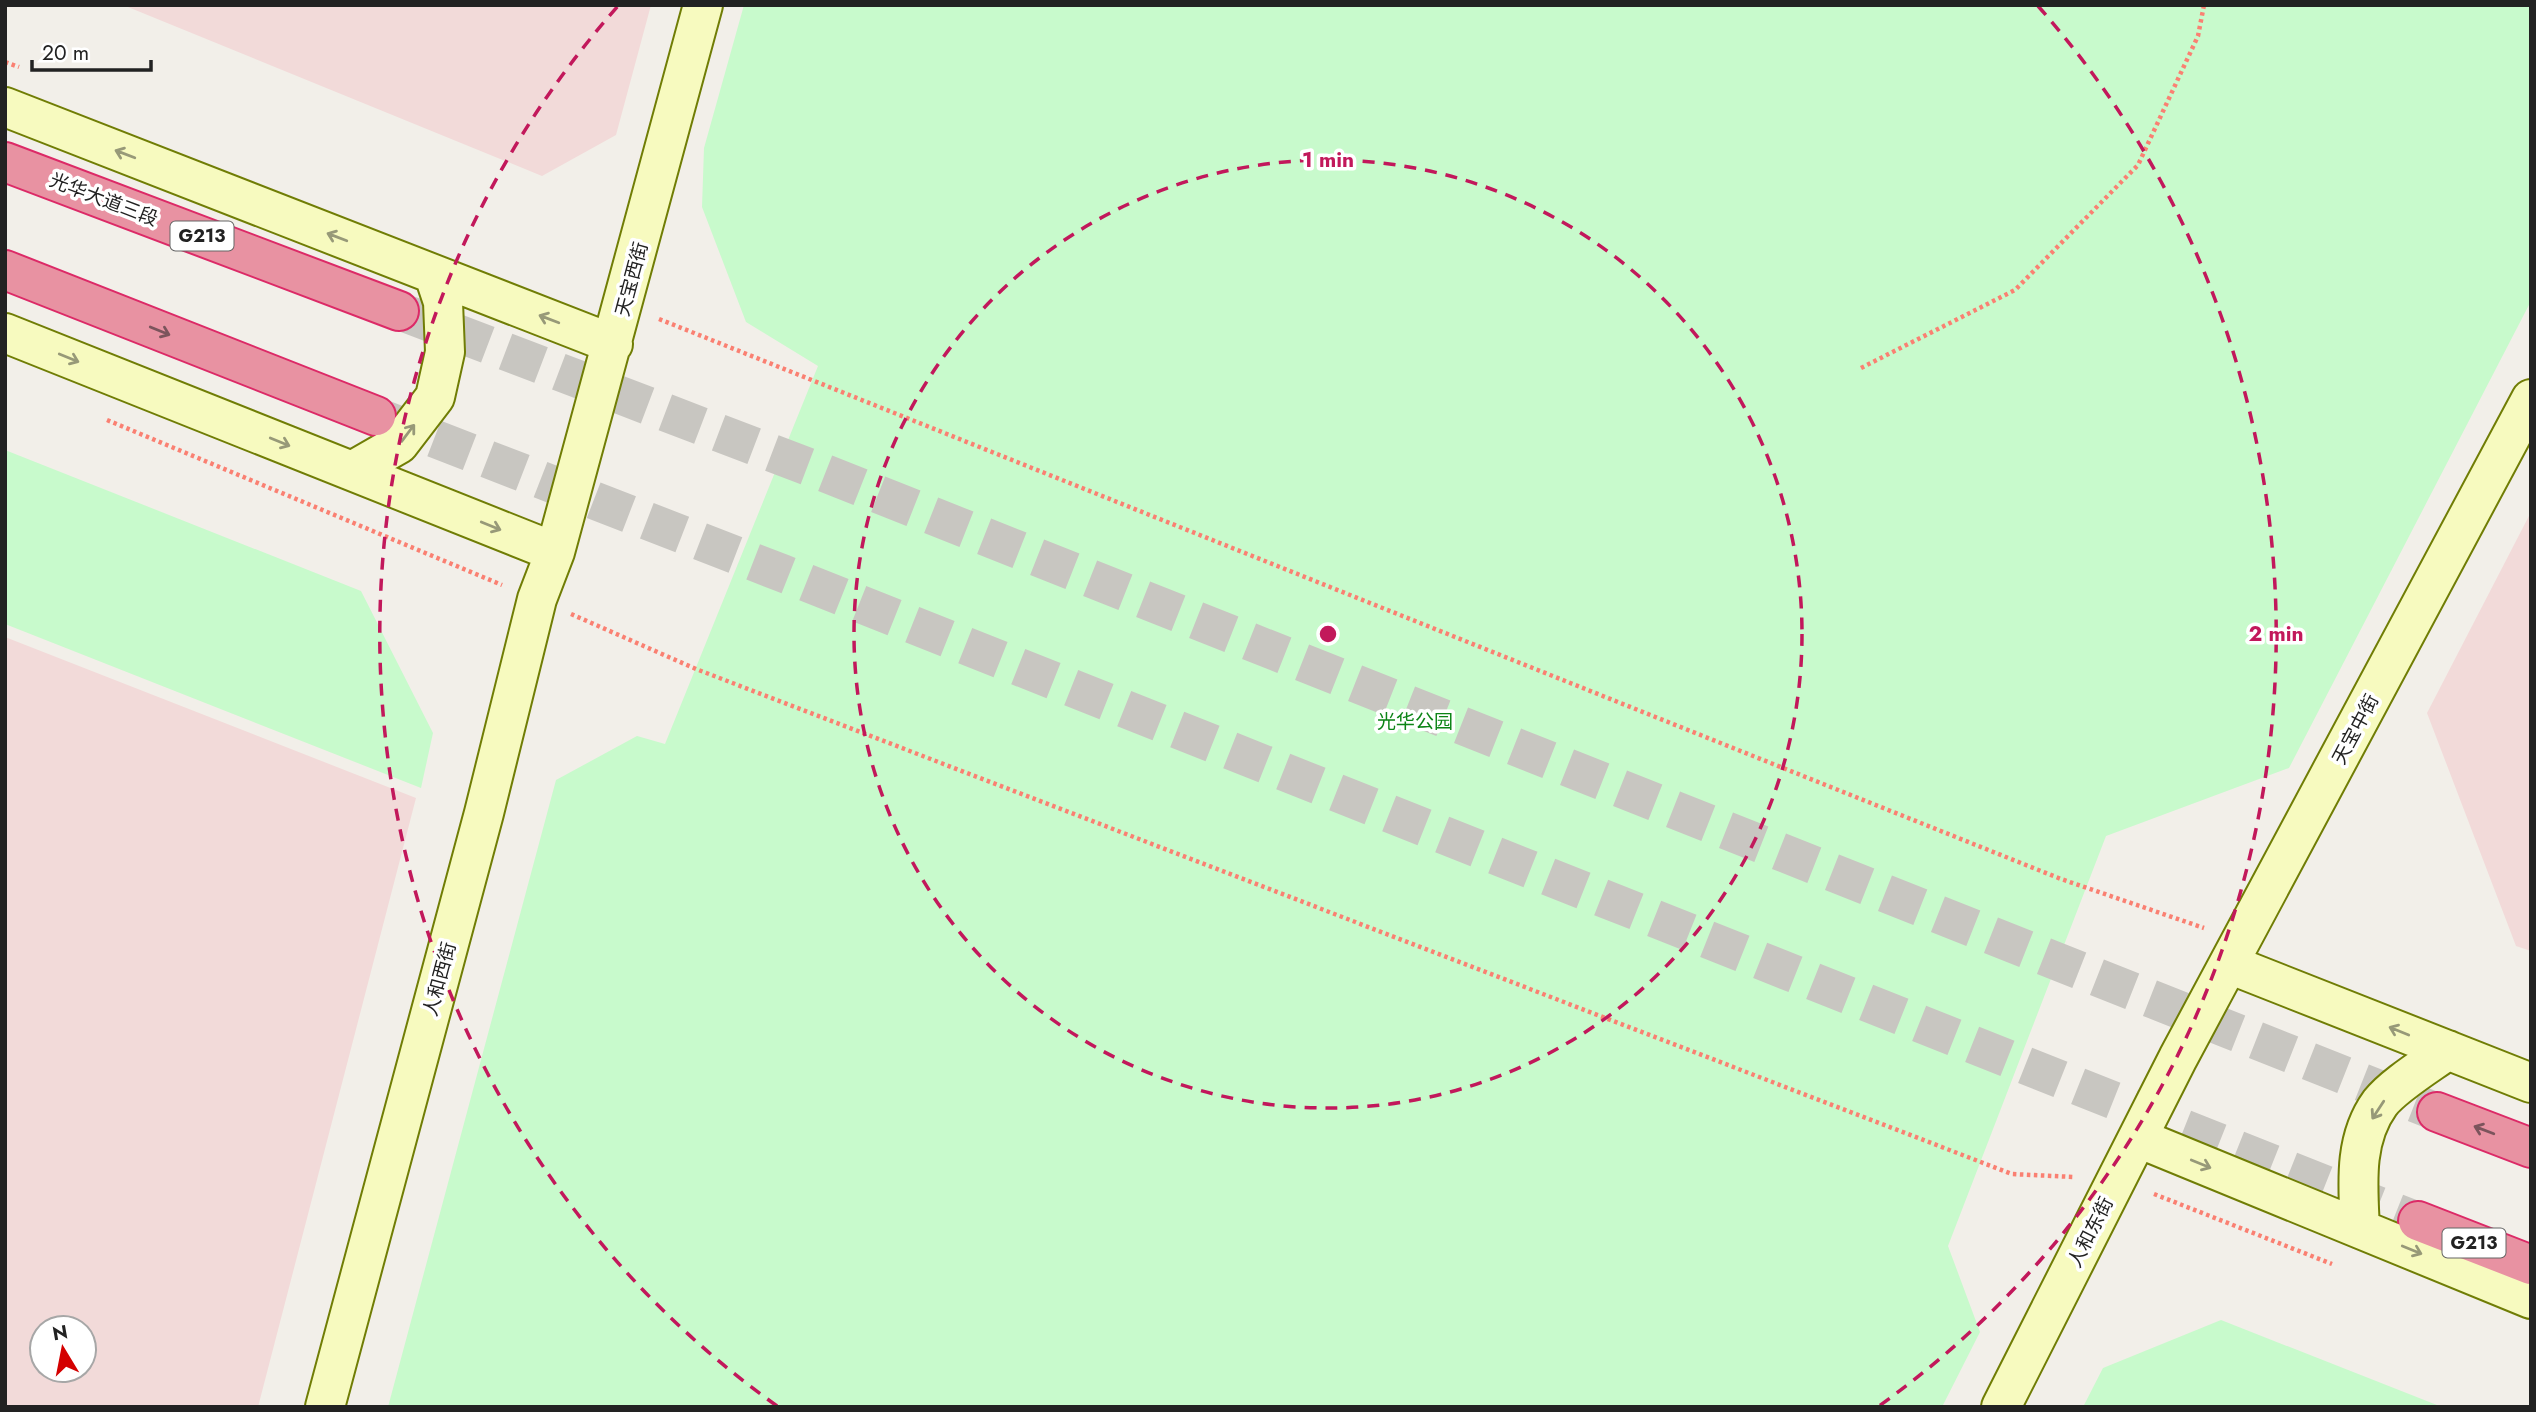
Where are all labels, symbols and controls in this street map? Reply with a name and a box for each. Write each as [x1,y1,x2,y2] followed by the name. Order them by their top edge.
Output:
[32,28,150,72] scale bar
[42,38,89,68] text: 20 m
[1302,145,1354,175] text: 1 min
[115,147,137,160] one-way arrow
[46,166,162,232] street label: 光华大道三段
[170,222,234,250] road number: G213
[327,229,349,242] one-way arrow
[609,239,654,319] street label: 天宝西街
[539,312,561,324] one-way arrow
[148,325,170,338] one-way arrow
[57,353,79,366] one-way arrow
[400,424,415,442] one-way arrow
[269,437,290,450] one-way arrow
[480,521,502,534] one-way arrow
[2248,619,2304,649] text: 2 min
[1316,622,1340,646] centre of rings
[2326,689,2385,769] street label: 天宝中街
[1377,708,1453,735] park label: 光华公园
[417,939,462,1019] street label: 人和西街
[2389,1023,2410,1036] one-way arrow
[2370,1099,2384,1119] one-way arrow
[2473,1123,2495,1135] one-way arrow
[2190,1158,2211,1171] one-way arrow
[2061,1192,2120,1272] street label: 人和东街
[2442,1228,2506,1258] road number: G213
[2400,1244,2422,1257] one-way arrow
[28,1314,98,1384] north arrow
[50,1318,70,1347] text: N

